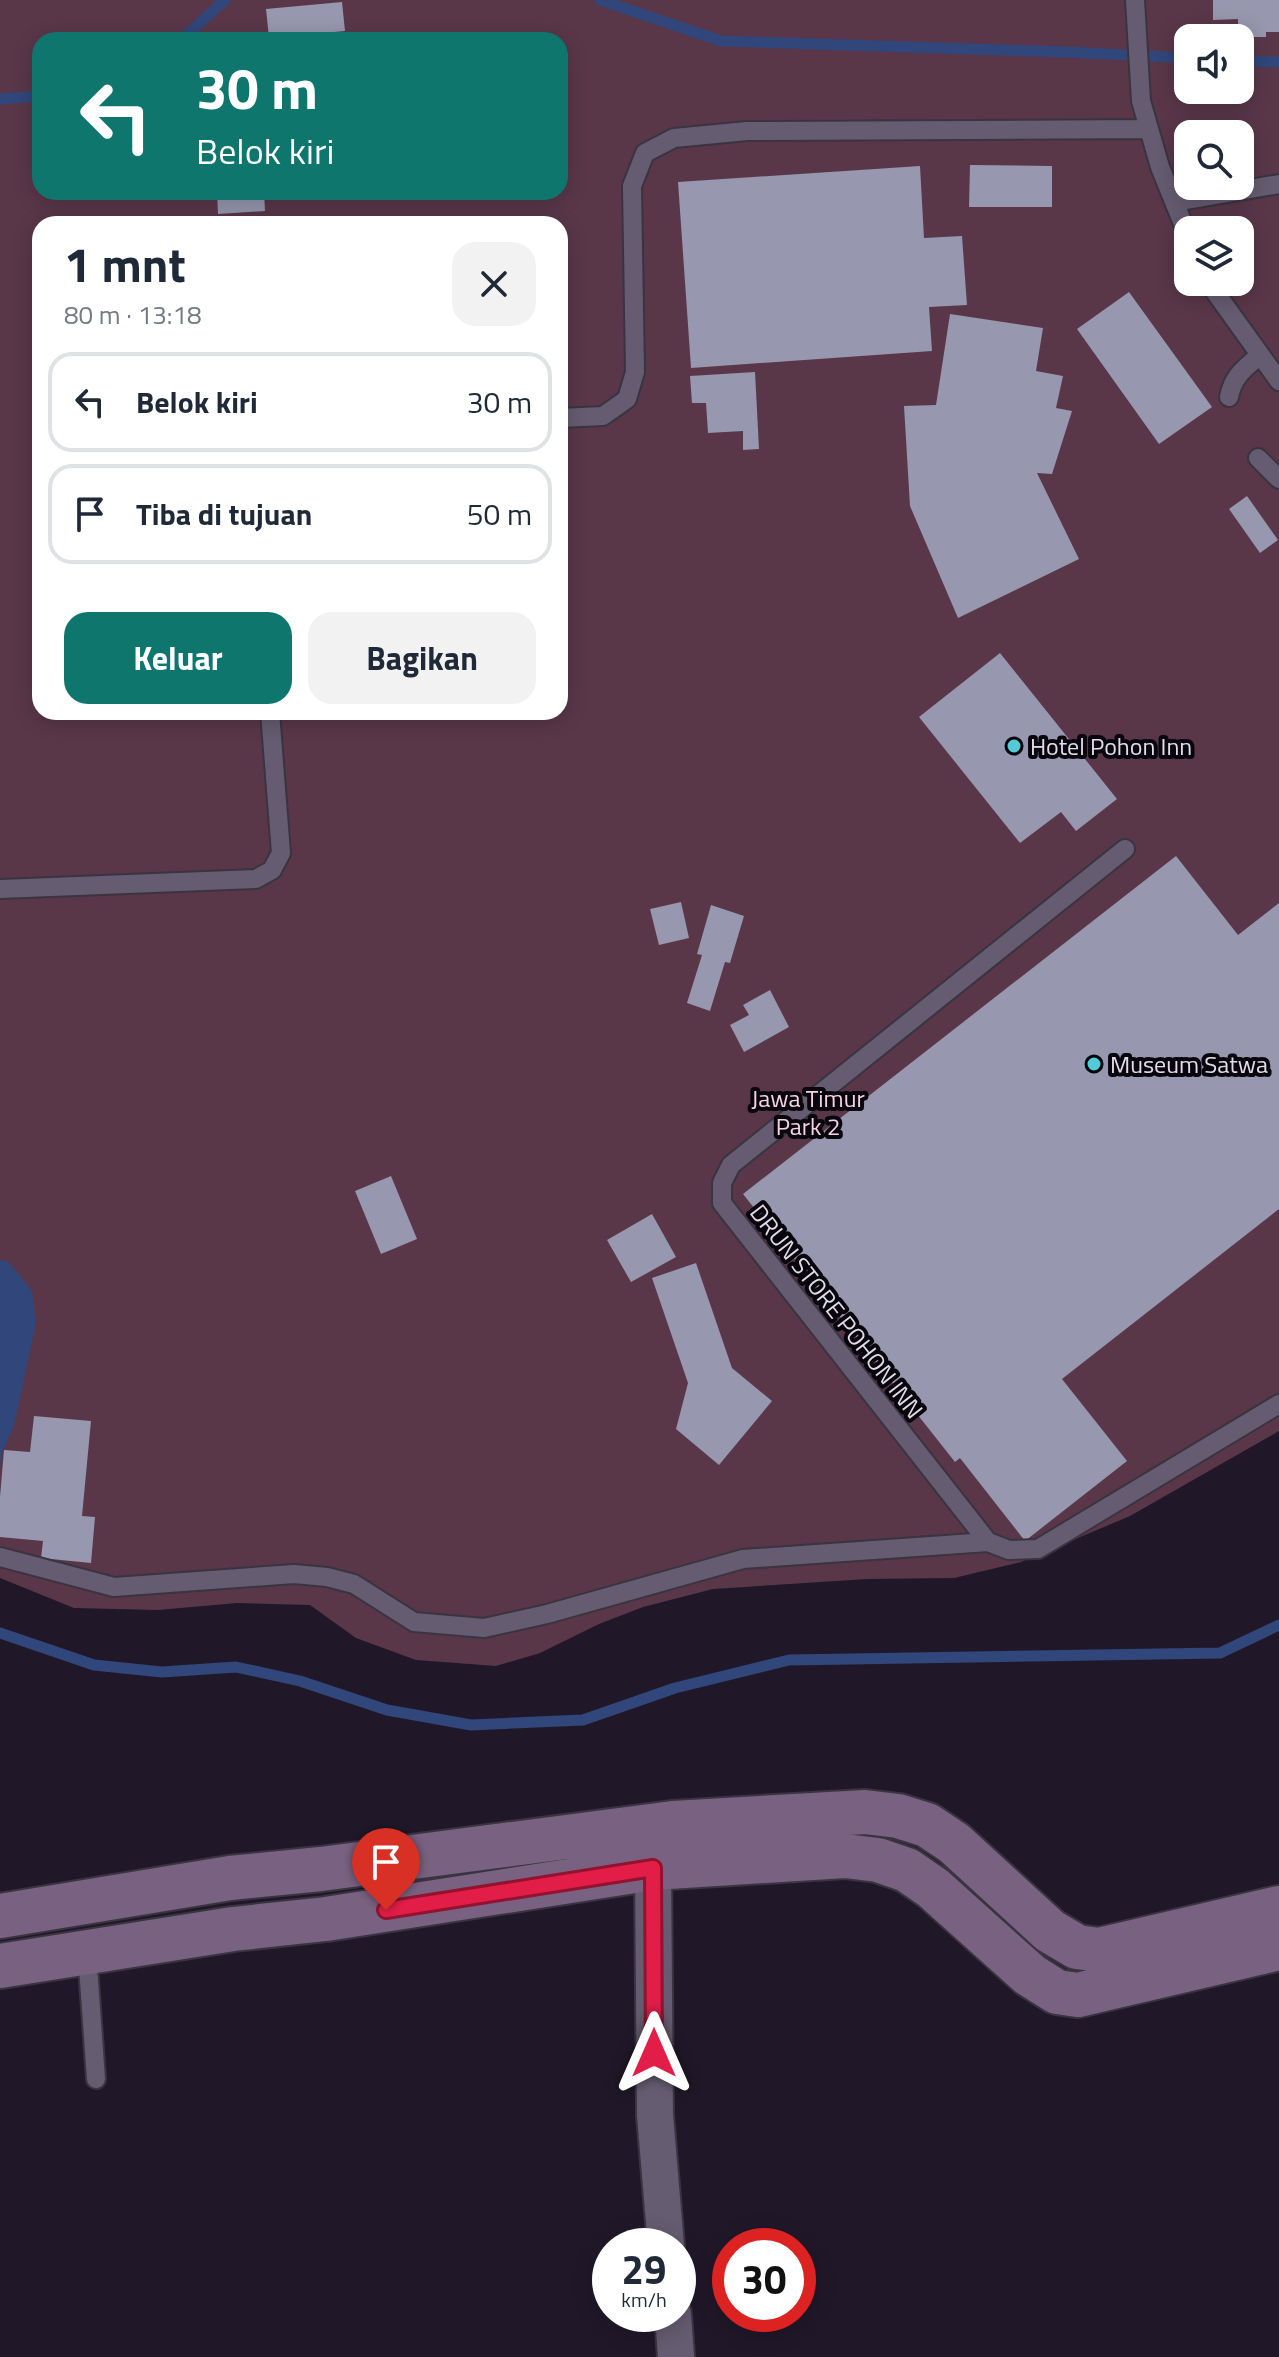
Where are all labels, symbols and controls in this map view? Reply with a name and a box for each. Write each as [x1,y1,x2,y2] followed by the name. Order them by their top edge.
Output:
[1174,24,1254,296] map controls
[1174,24,1254,104] button: sound
[196,46,318,131] text: 30 m
[64,64,168,168] icon: left
[1174,120,1254,200] button: search
[196,123,334,178] text: Belok kiri
[1174,216,1254,296] button: layers
[64,228,186,301] text: 1 mnt
[452,242,536,326] button: close
[64,295,202,334] text: 80 m · 13:18
[136,379,258,425] text: Belok kiri
[467,379,532,425] text: 30 m
[68,380,112,424] icon: left
[136,491,312,537] text: Tiba di tujuan
[467,491,532,537] text: 50 m
[68,492,112,536] icon: arrive
[64,612,292,704] button: Keluar
[308,612,536,704] button: Bagikan
[1030,728,1192,764] place label: Hotel Pohon Inn
[1005,737,1023,755] marker: Hotel Pohon Inn
[1110,1046,1268,1082] place label: Museum Satwa
[1085,1055,1103,1073] marker: Museum Satwa
[751,1080,865,1144] park label: Jawa Timur Park 2
[742,1196,932,1426] street label: DRUN STORE POHON INN
[352,1828,420,1910] pin
[364,1840,408,1884] icon: arrive
[612,2011,696,2095] position arrow
[712,2228,816,2332] speed limit sign: 30
[622,2239,666,2300] text: 29
[621,2284,667,2315] text: km/h

